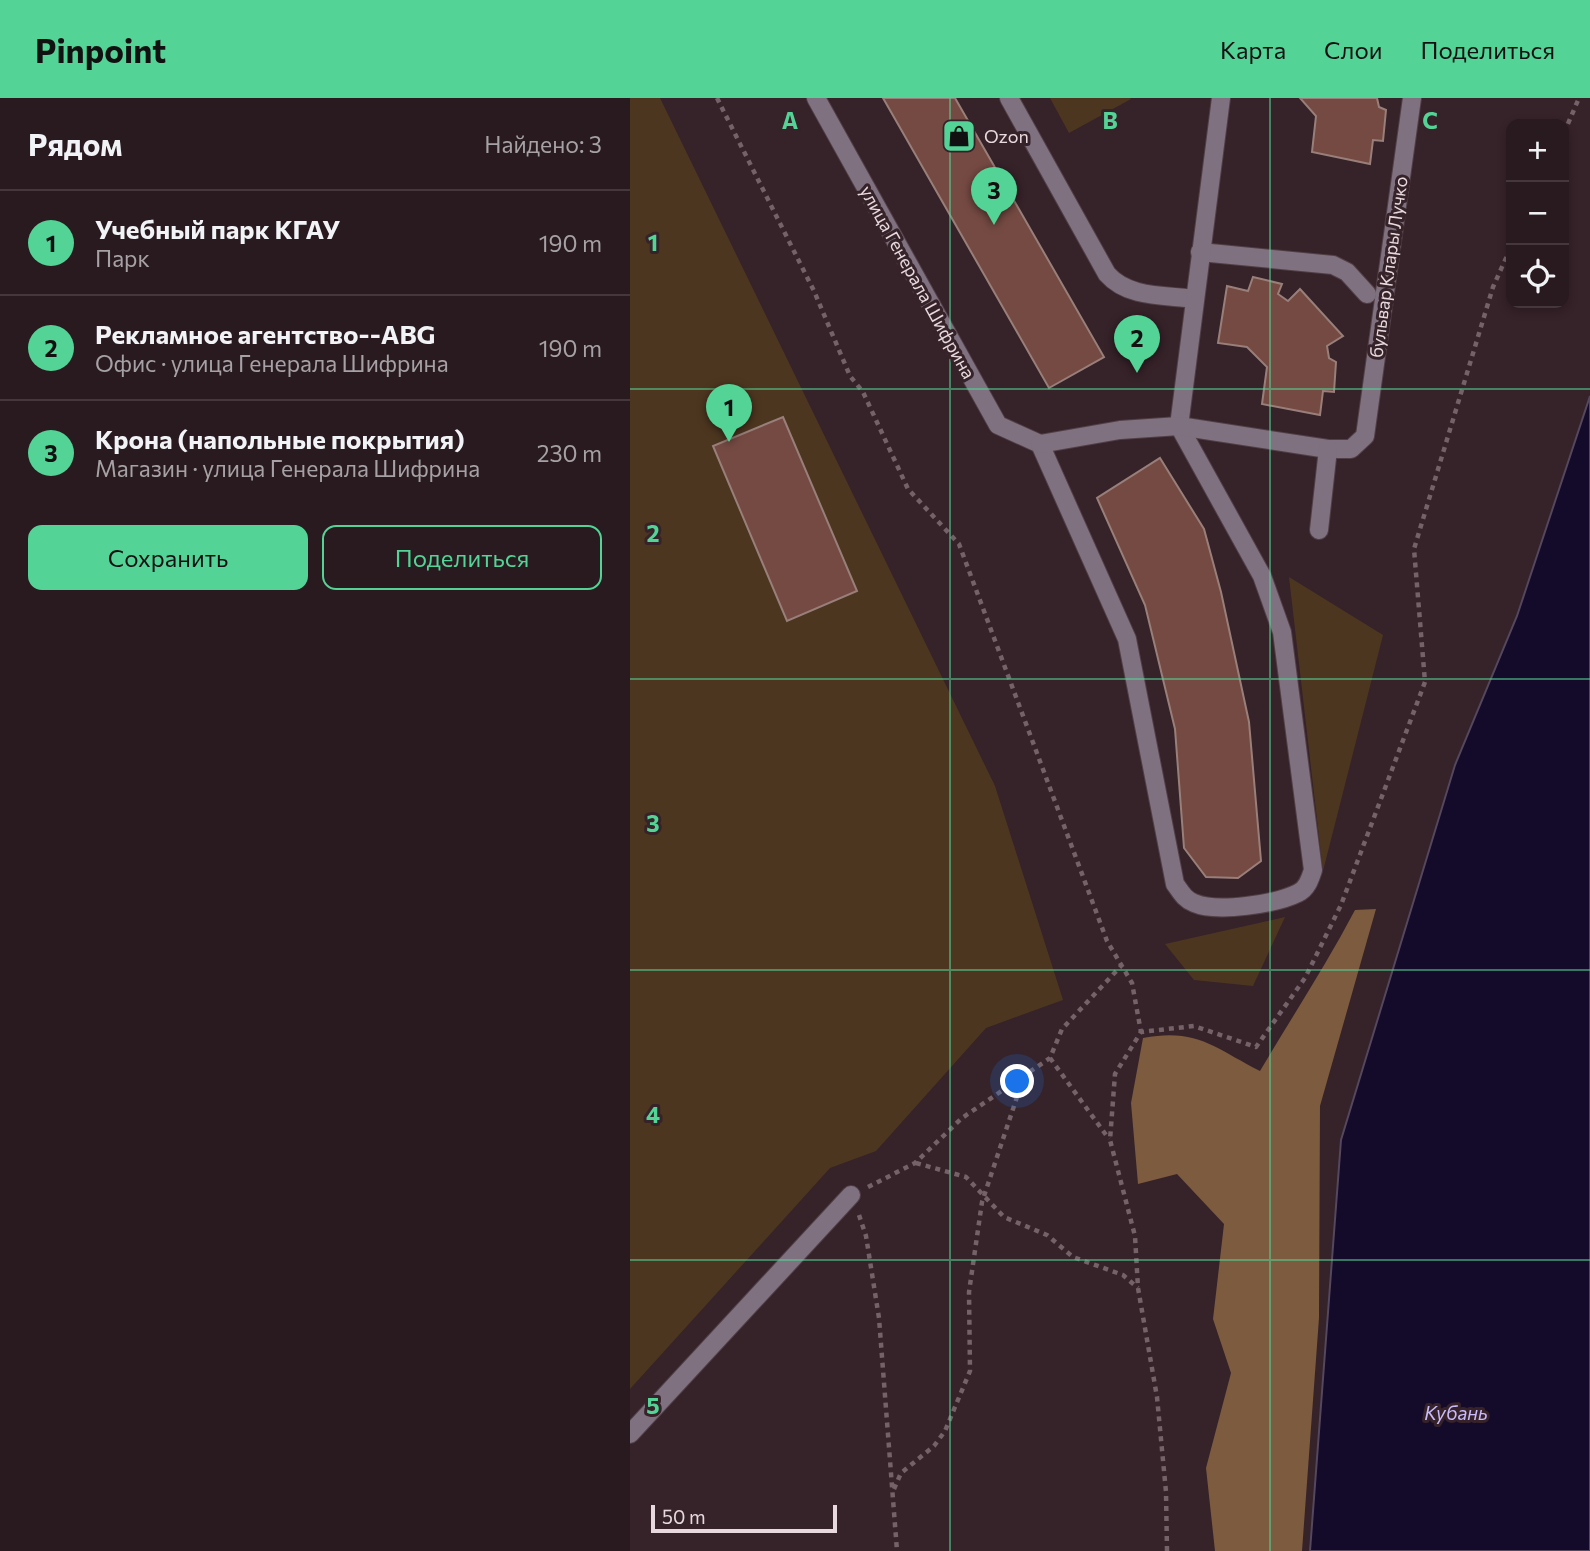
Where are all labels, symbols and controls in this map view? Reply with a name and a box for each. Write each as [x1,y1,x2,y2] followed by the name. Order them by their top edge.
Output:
[35,29,166,70] text: Pinpoint
[1220,35,1286,64] text: Карта
[1324,35,1382,64] text: Слои
[1420,35,1555,64] text: Поделиться
[782,106,799,134] text: A
[1102,106,1118,134] text: B
[1422,106,1438,134] text: C
[940,117,978,155] shop icon: Ozon
[1506,119,1569,308] map controls
[1506,119,1569,182] button: +
[28,125,122,162] text: Рядом
[984,125,1029,147] place label: Ozon
[484,130,602,158] text: Найдено: 3
[971,167,1017,225] pin: 3
[1364,175,1412,359] street label: бульвар Клары Лучко
[856,182,980,382] street label: улица Генерала Шифрина
[1506,182,1569,245] button: −
[95,213,341,244] text: Учебный парк КГАУ
[648,228,658,256] text: 1
[46,229,56,257] text: 1
[539,229,602,257] text: 190 m
[95,244,150,272] text: Парк
[1506,245,1569,308] button: locate
[1114,315,1160,373] pin: 2
[95,318,436,349] text: Рекламное агентство--ABG
[44,334,58,362] text: 2
[539,334,602,362] text: 190 m
[95,349,449,377] text: Офис · улица Генерала Шифрина
[706,384,752,442] pin: 1
[95,423,465,454] text: Крона (напольные покрытия)
[44,439,58,467] text: 3
[537,439,602,467] text: 230 m
[95,454,480,482] text: Магазин · улица Генерала Шифрина
[646,519,660,547] text: 2
[28,525,308,590] button: Сохранить
[322,525,602,590] button: Поделиться
[646,809,660,837] text: 3
[1000,1064,1034,1098] your location
[646,1100,660,1128] text: 4
[646,1391,660,1419] text: 5
[1424,1401,1488,1424] water label: Кубань
[651,1502,836,1534] scale bar
[662,1505,706,1528] text: 50 m

